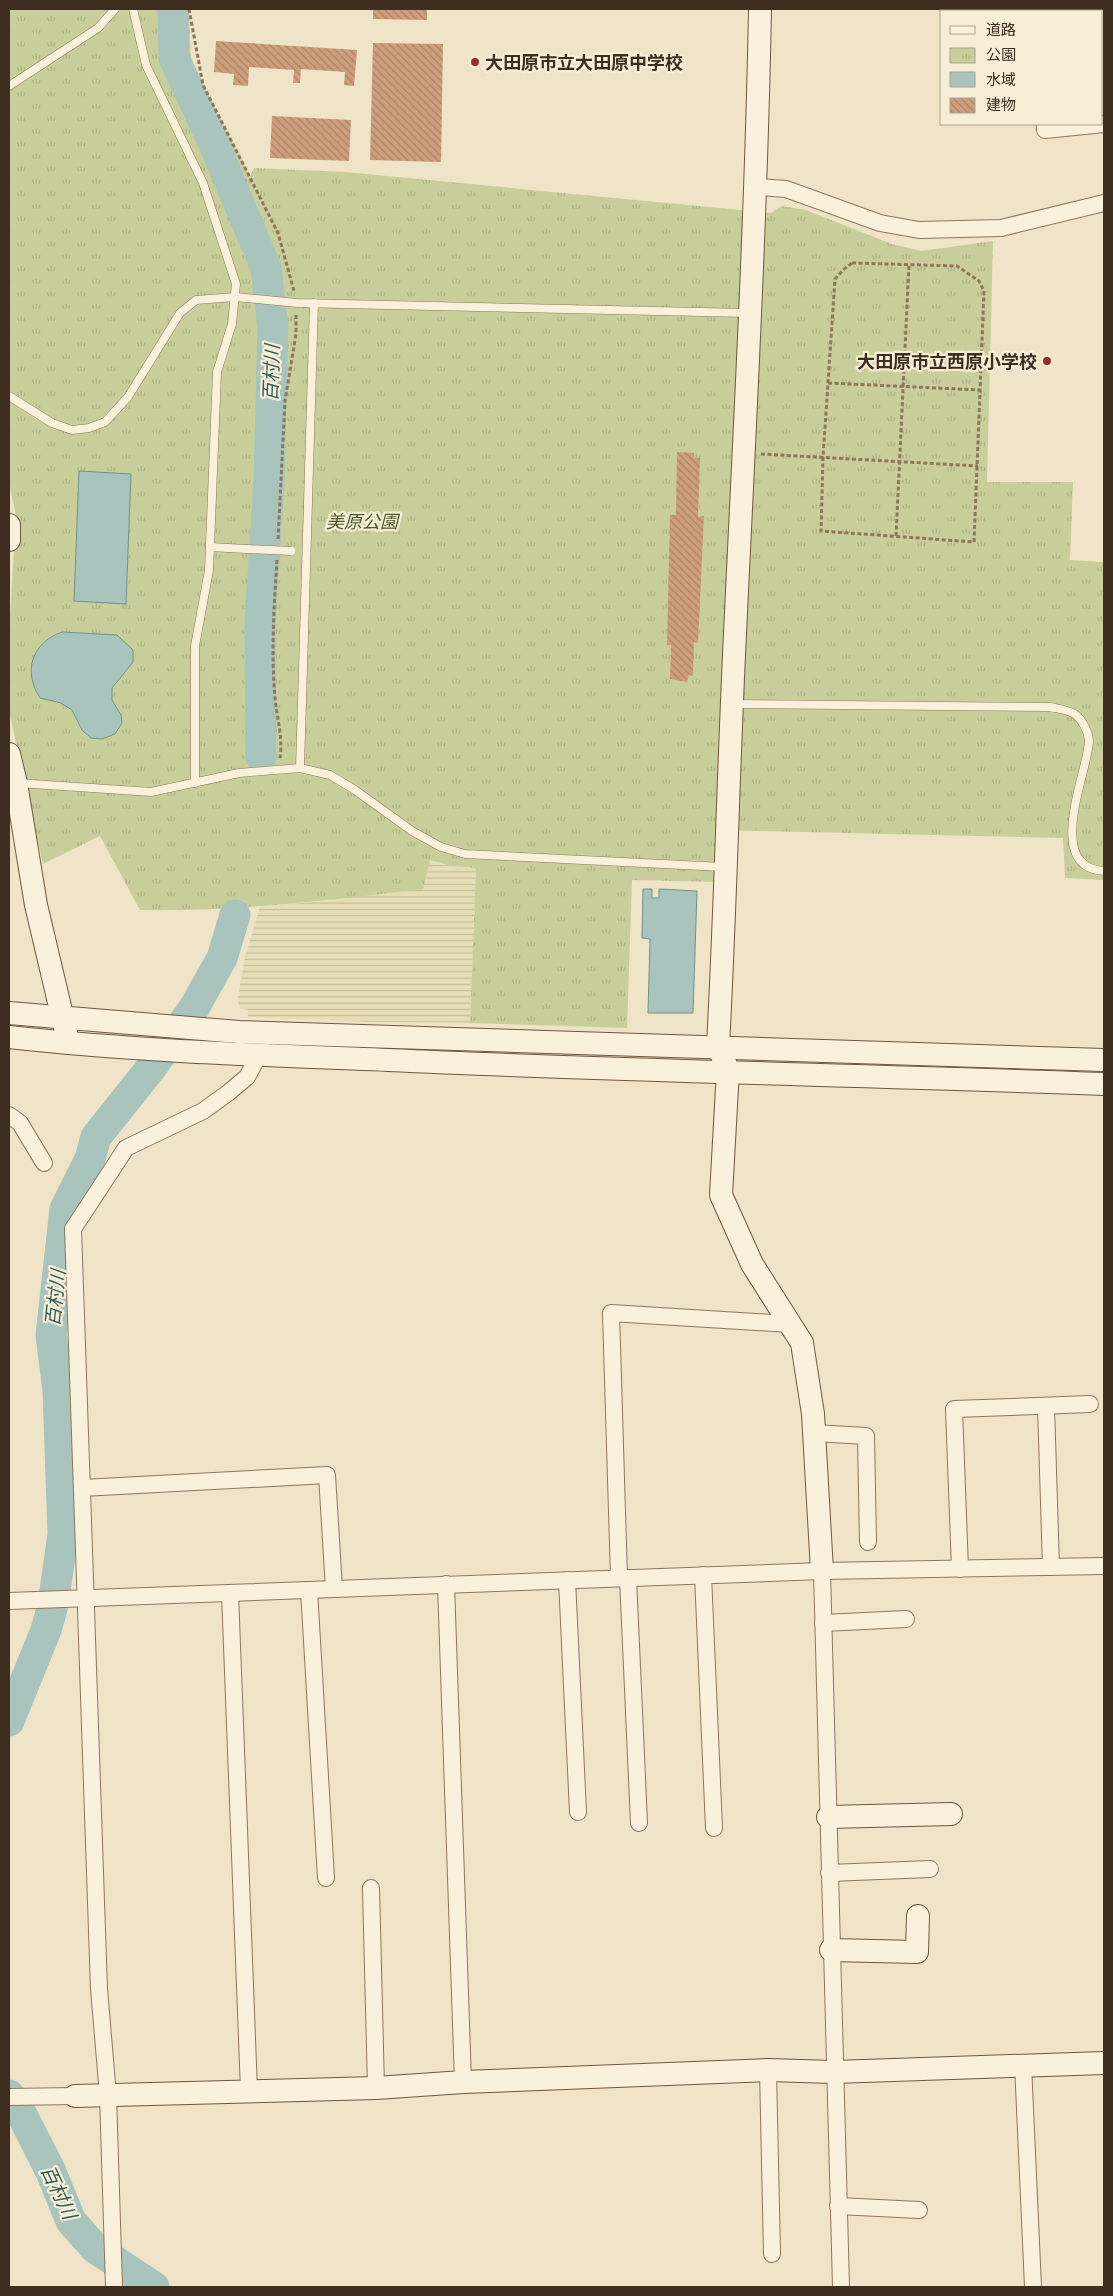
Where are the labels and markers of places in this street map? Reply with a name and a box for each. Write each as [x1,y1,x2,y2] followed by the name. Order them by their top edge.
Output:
[485,51,683,74] place label: 大田原市立大田原中学校
[469,56,481,68] marker: 大田原市立大田原中学校
[857,350,1037,373] place label: 大田原市立西原小学校
[1041,355,1053,367] marker: 大田原市立西原小学校

